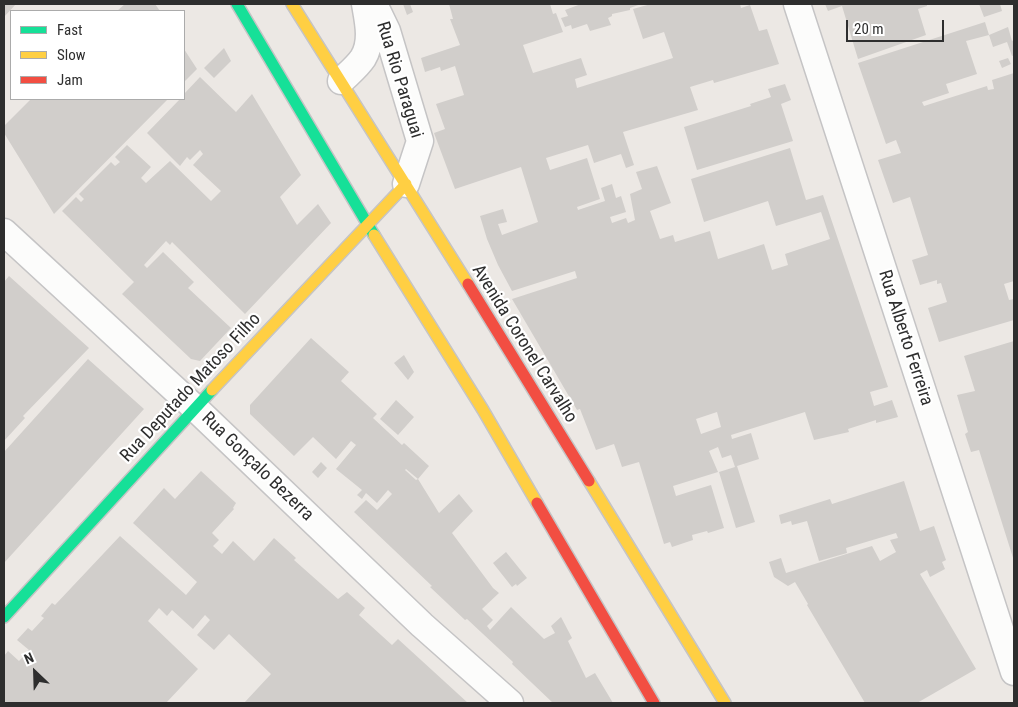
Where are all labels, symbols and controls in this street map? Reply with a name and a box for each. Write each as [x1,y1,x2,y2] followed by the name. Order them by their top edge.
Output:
[10,10,185,100] legend
[848,10,946,42] scale bar
[371,19,427,141] street label: Rua Rio Paraguai
[854,20,884,38] text: 20 m
[57,21,82,39] text: Fast
[57,46,86,64] text: Slow
[57,71,83,89] text: Jam
[467,261,581,427] street label: Avenida Coronel Carvalho
[873,268,937,408] street label: Rua Alberto Ferreira
[116,309,266,467] street label: Rua Deputado Matoso Filho
[197,408,317,526] street label: Rua Gonçalo Bezerra
[10,647,60,697] north arrow
[22,649,36,667] text: N

